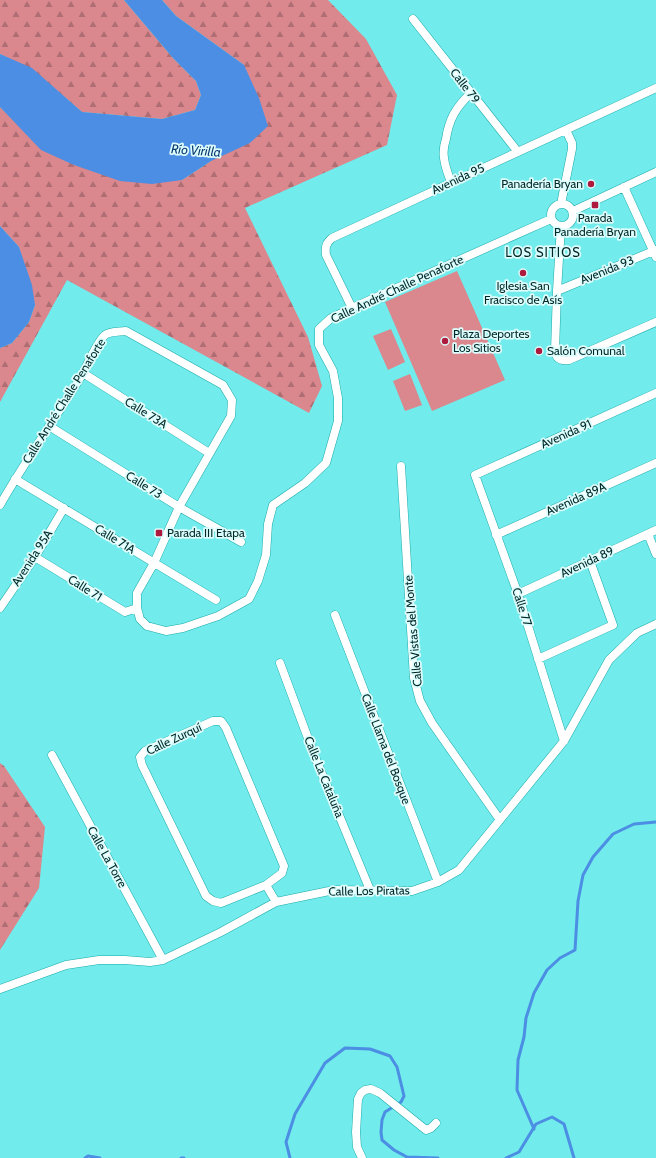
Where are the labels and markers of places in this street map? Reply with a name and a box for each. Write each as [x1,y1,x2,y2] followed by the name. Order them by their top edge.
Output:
[501,176,583,191] place label: Panadería Bryan
[586,179,596,189] marker: Panadería Bryan
[590,200,600,210] marker: Parada Panadería Bryan
[554,210,636,239] place label: Parada Panadería Bryan
[518,268,528,278] marker: Iglesia San Fracisco de Asís
[484,278,562,307] place label: Iglesia San Fracisco de Asís
[453,326,530,355] place label: Plaza Deportes Los Sitios
[440,336,450,346] marker: Plaza Deportes Los Sitios
[547,343,625,358] place label: Salón Comunal
[534,346,544,356] marker: Salón Comunal
[167,525,245,540] place label: Parada III Etapa
[154,528,164,538] marker: Parada III Etapa

